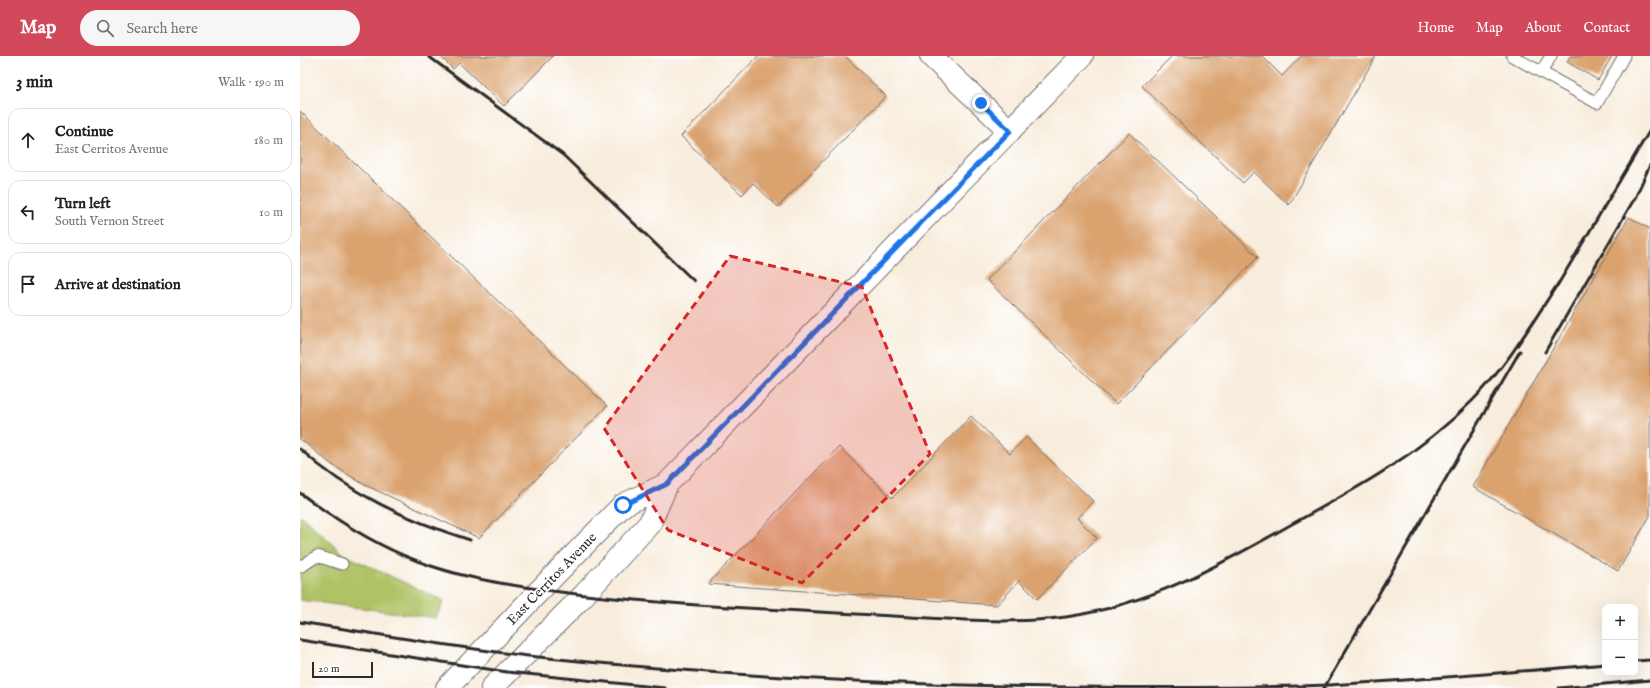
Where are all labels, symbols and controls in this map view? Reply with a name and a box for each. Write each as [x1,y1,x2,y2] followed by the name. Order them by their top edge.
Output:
[80,10,360,46] search box
[20,16,56,40] text: Map
[94,17,116,39] icon: search
[126,19,198,38] text: Search here
[1418,19,1454,37] text: Home
[1476,19,1503,37] text: Map
[1525,19,1561,37] text: About
[1583,19,1630,37] text: Contact
[16,72,53,93] text: 3 min
[218,74,284,91] text: Walk · 190 m
[972,94,990,112] route end
[55,122,113,141] text: Continue
[17,129,39,151] icon: ahead
[254,132,283,149] text: 180 m
[55,141,168,158] text: East Cerritos Avenue
[55,194,111,213] text: Turn left
[17,201,39,223] icon: left
[259,204,283,221] text: 10 m
[55,213,164,230] text: South Vernon Street
[17,273,39,295] icon: arrive
[55,275,181,294] text: Arrive at destination
[614,496,632,514] route start
[503,528,601,629] street label: East Cerritos Avenue
[1602,604,1638,676] map controls
[1602,604,1638,640] button: +
[1602,640,1638,676] button: −
[312,660,373,679] scale bar
[318,662,339,676] text: 20 m

